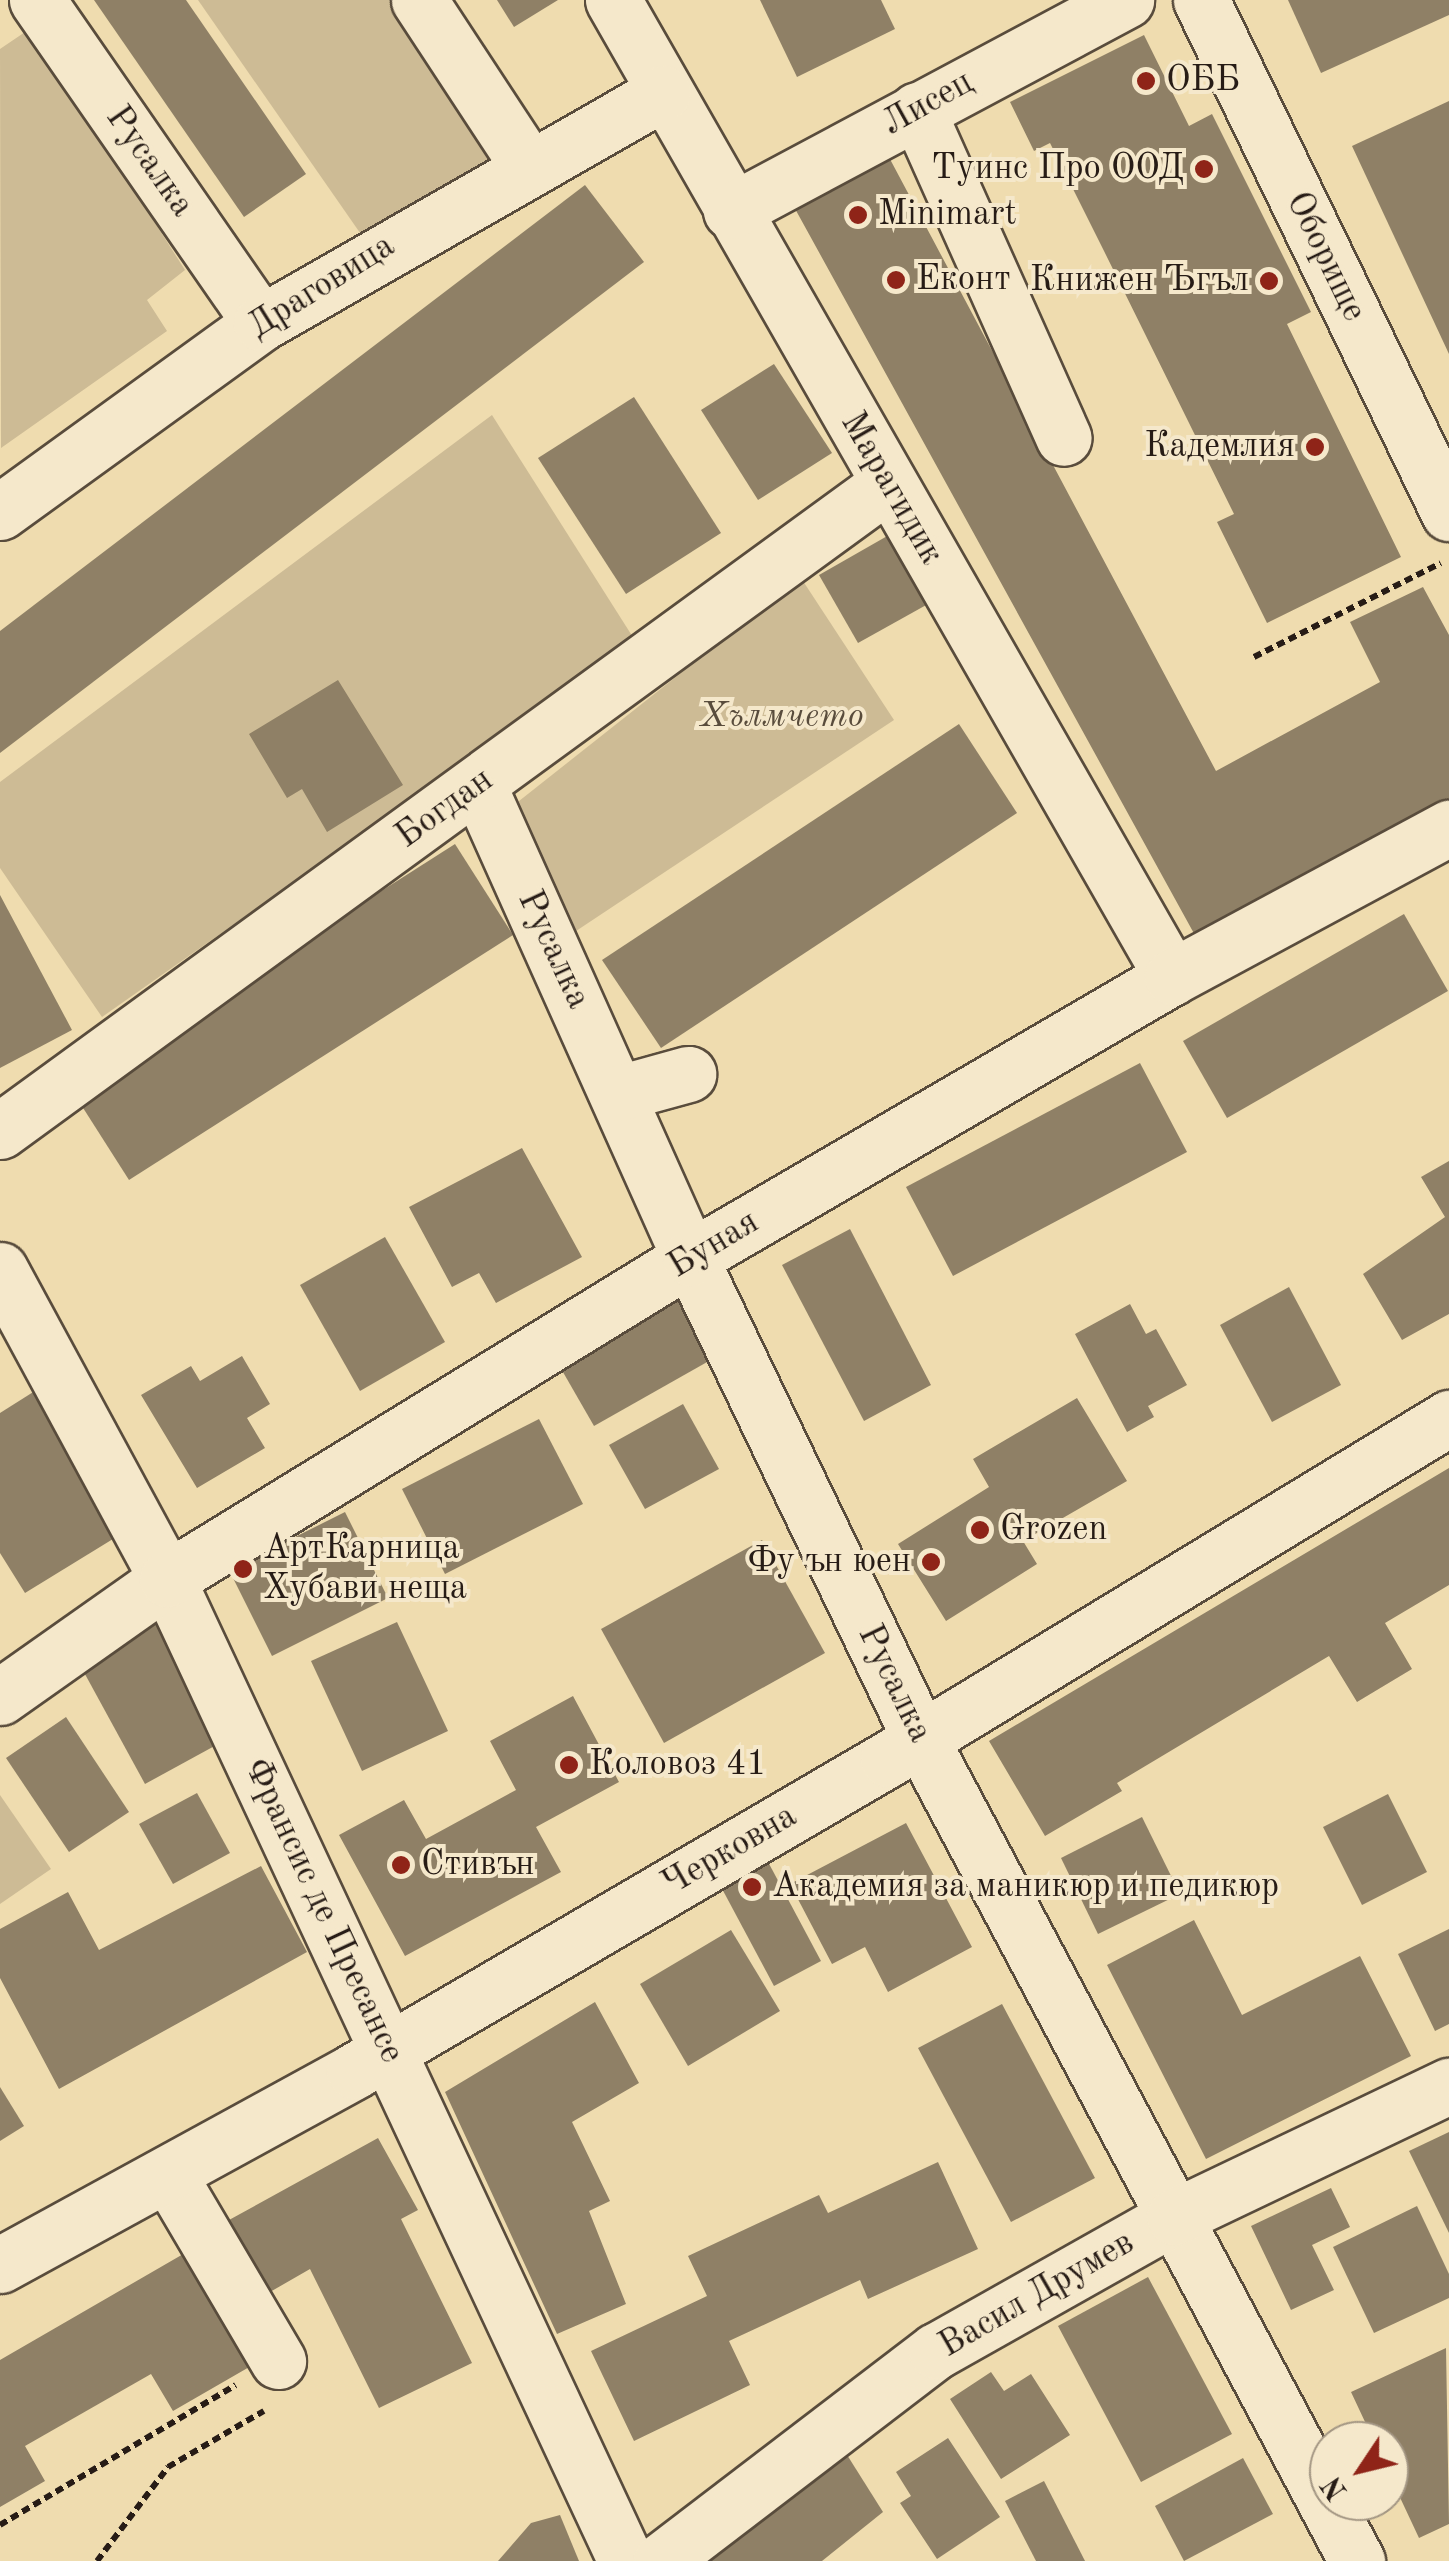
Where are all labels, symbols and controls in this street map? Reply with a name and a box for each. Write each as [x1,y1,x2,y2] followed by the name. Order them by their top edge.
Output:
[1166,60,1240,102] place label: ОББ
[876,62,980,146] street label: Лисец
[1135,70,1157,92] marker: ОББ
[96,98,202,226] street label: Русалка
[931,148,1184,190] place label: Туинс Про ООД
[1193,158,1215,180] marker: Туинс Про ООД
[1276,185,1374,329] street label: Оборище
[878,194,1017,236] place label: Minimart
[847,204,869,226] marker: Minimart
[241,226,403,348] street label: Драговица
[916,259,1011,301] place label: Еконт
[1030,260,1249,302] place label: Книжен Ъгъл
[885,269,907,291] marker: Еконт
[1258,270,1280,292] marker: Книжен Ъгъл
[830,405,952,573] street label: Марагидик
[1144,426,1295,468] place label: Кадемлия
[1304,436,1326,458] marker: Кадемлия
[698,696,864,738] park label: Хълмчето
[388,760,502,858] street label: Богдан
[507,884,599,1016] street label: Русалка
[661,1202,767,1288] street label: Буная
[1000,1509,1107,1551] place label: Grozen
[969,1519,991,1541] marker: Grozen
[263,1528,467,1610] place label: АртКарница Хубави неща
[747,1541,911,1583] place label: Фу ън юен
[920,1551,942,1573] marker: Фу ън юен
[232,1558,254,1580] marker: АртКарница Хубави неща
[848,1618,940,1750] street label: Русалка
[589,1744,767,1786] place label: Коловоз 41
[234,1752,412,2070] street label: Франсис де Пресансе
[558,1754,580,1776] marker: Коловоз 41
[655,1796,805,1906] street label: Черковна
[421,1844,534,1886] place label: Стивън
[390,1854,412,1876] marker: Стивън
[772,1866,1279,1908] place label: Академия за маникюр и педикюр
[741,1876,763,1898] marker: Академия за маникюр и педикюр
[932,2222,1142,2368] street label: Васил Друмев
[1309,2421,1409,2521] north arrow
[1318,2470,1354,2504] text: N

